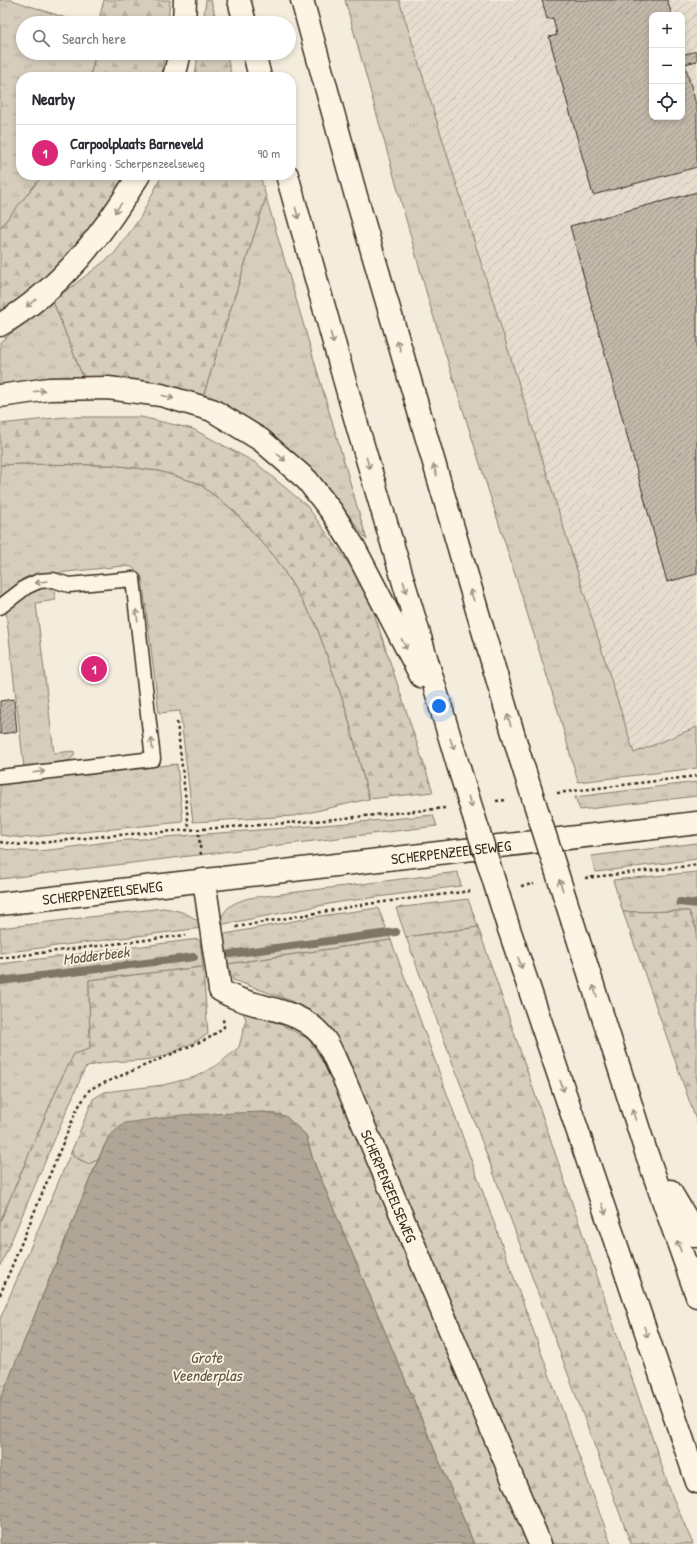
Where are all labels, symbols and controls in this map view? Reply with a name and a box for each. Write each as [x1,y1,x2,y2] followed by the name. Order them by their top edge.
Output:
[649,12,685,120] map controls
[649,12,685,48] button: +
[16,16,296,60] search box
[30,27,52,49] icon: search
[62,28,126,49] text: Search here
[649,48,685,84] button: −
[649,84,685,120] button: locate
[32,87,75,110] text: Nearby
[70,133,203,154] text: Carpoolplaats Barneveld
[43,144,47,162] text: 1
[258,144,280,162] text: 90 m
[70,154,205,172] text: Parking · Scherpenzeelseweg
[114,202,122,213] one-way arrow
[294,206,301,219] one-way arrow
[25,299,36,307] one-way arrow
[329,331,336,344] one-way arrow
[395,339,402,352] one-way arrow
[32,387,45,395] one-way arrow
[161,394,174,401] one-way arrow
[276,453,286,462] one-way arrow
[365,456,372,469] one-way arrow
[431,464,438,477] one-way arrow
[35,578,48,586] one-way arrow
[402,581,409,594] one-way arrow
[468,589,475,602] one-way arrow
[133,609,141,622] one-way arrow
[401,637,408,649] one-way arrow
[81,654,107,684] pin: 1
[429,696,449,716] your location
[505,713,512,726] one-way arrow
[148,738,155,751] one-way arrow
[448,738,456,750] one-way arrow
[32,768,45,776] one-way arrow
[467,795,474,808] one-way arrow
[390,834,513,869] street label: SCHERPENZEELSEWEG
[41,875,164,909] street label: SCHERPENZEELSEWEG
[557,879,564,892] one-way arrow
[61,940,132,970] water label: Modderbeek
[517,956,524,969] one-way arrow
[590,985,598,997] one-way arrow
[559,1079,566,1092] one-way arrow
[630,1109,638,1121] one-way arrow
[356,1126,423,1246] street label: SCHERPENZEELSEWEG
[601,1203,608,1216] one-way arrow
[675,1241,683,1253] one-way arrow
[643,1326,650,1339] one-way arrow
[170,1346,243,1386] water label: Grote Veenderplas

